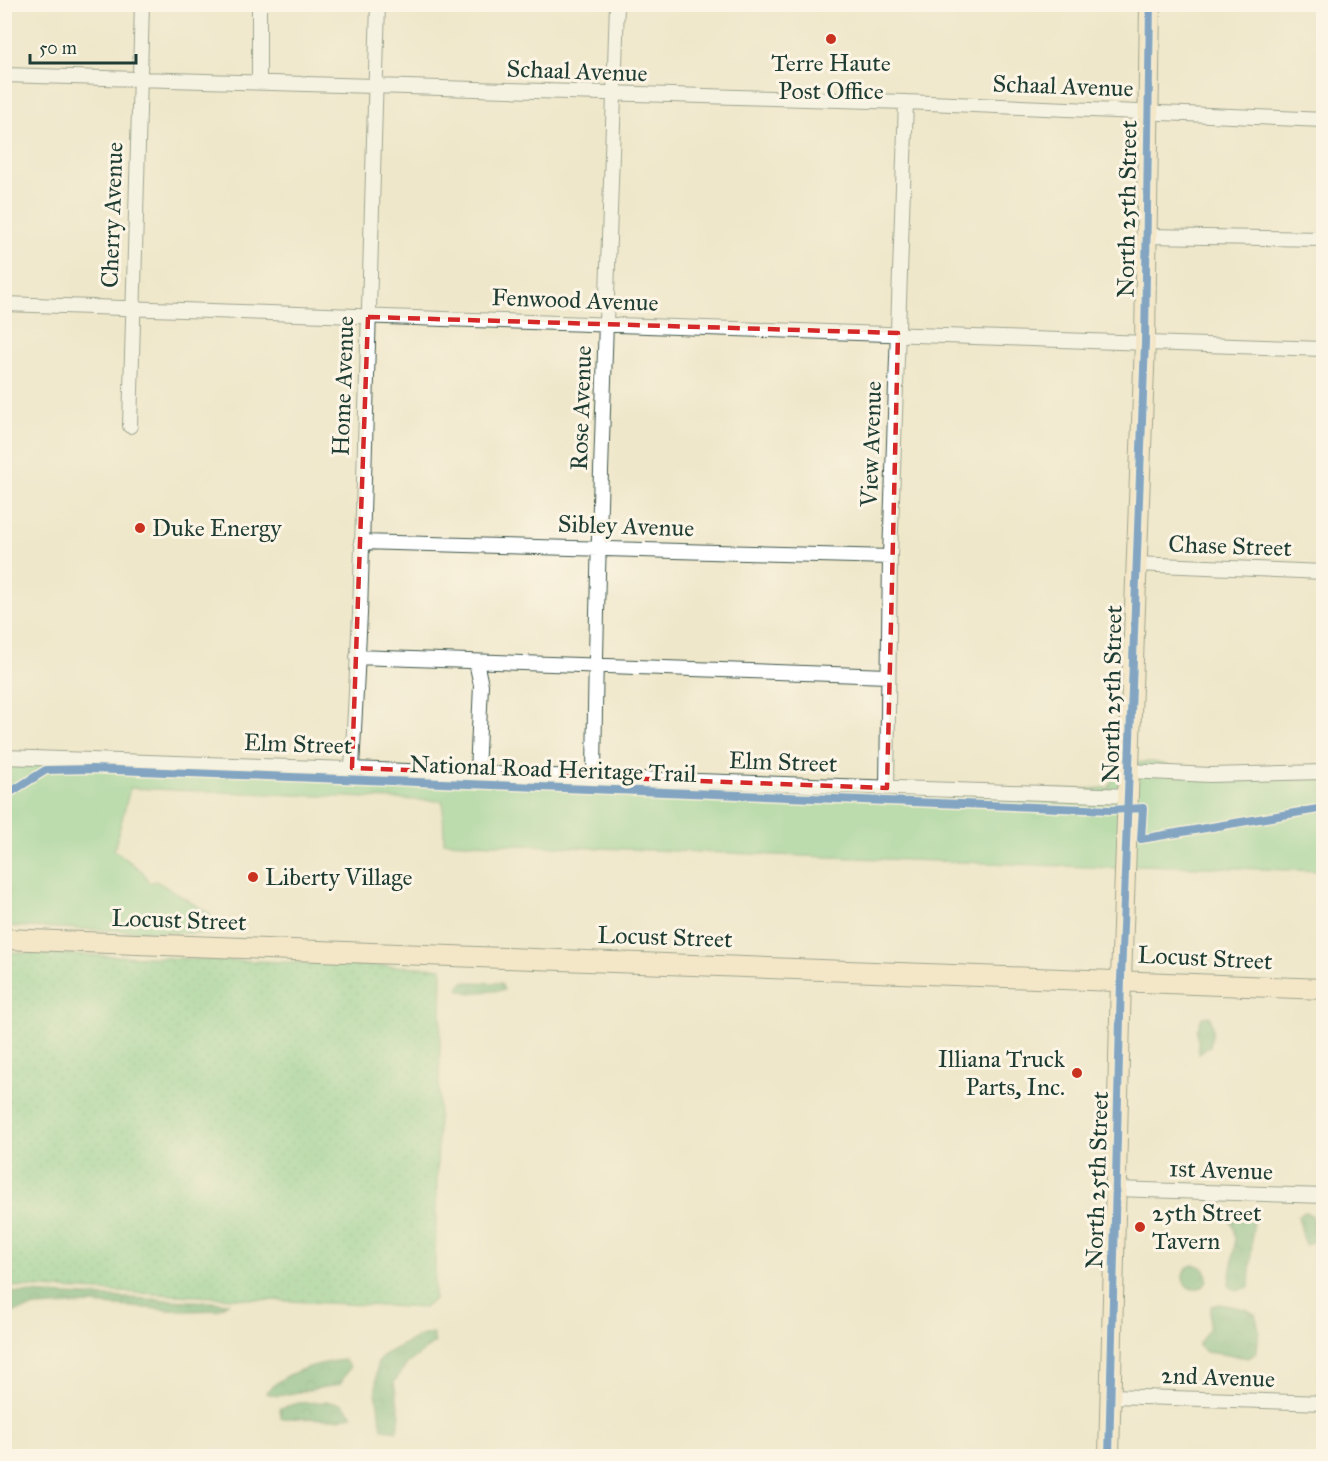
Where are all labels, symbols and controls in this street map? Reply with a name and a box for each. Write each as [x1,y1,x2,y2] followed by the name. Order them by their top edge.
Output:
[30,27,136,65] scale bar
[824,32,838,46] marker: Terre Haute Post Office
[39,37,77,59] text: 50 m
[771,48,891,106] place label: Terre Haute Post Office
[506,54,648,88] street label: Schaal Avenue
[992,69,1134,103] street label: Schaal Avenue
[1110,119,1144,298] street label: North 25th Street
[94,141,130,289] street label: Cherry Avenue
[491,282,659,318] street label: Fenwood Avenue
[326,316,360,456] street label: Home Avenue
[564,345,598,471] street label: Rose Avenue
[854,380,888,509] street label: View Avenue
[557,509,695,543] street label: Sibley Avenue
[152,513,282,543] place label: Duke Energy
[133,521,147,535] marker: Duke Energy
[1168,529,1293,563] street label: Chase Street
[1095,604,1129,783] street label: North 25th Street
[243,727,353,761] street label: Elm Street
[728,745,838,779] street label: Elm Street
[409,749,698,789] street label: National Road Heritage Trail
[265,862,412,892] place label: Liberty Village
[246,870,260,884] marker: Liberty Village
[111,903,247,937] street label: Locust Street
[597,920,733,954] street label: Locust Street
[1137,939,1274,977] street label: Locust Street
[938,1044,1066,1102] place label: Illiana Truck Parts, Inc.
[1070,1066,1084,1080] marker: Illiana Truck Parts, Inc.
[1079,1090,1115,1269] street label: North 25th Street
[1169,1153,1273,1187] street label: 1st Avenue
[1152,1198,1262,1256] place label: 25th Street Tavern
[1133,1220,1147,1234] marker: 25th Street Tavern
[1160,1360,1276,1394] street label: 2nd Avenue

